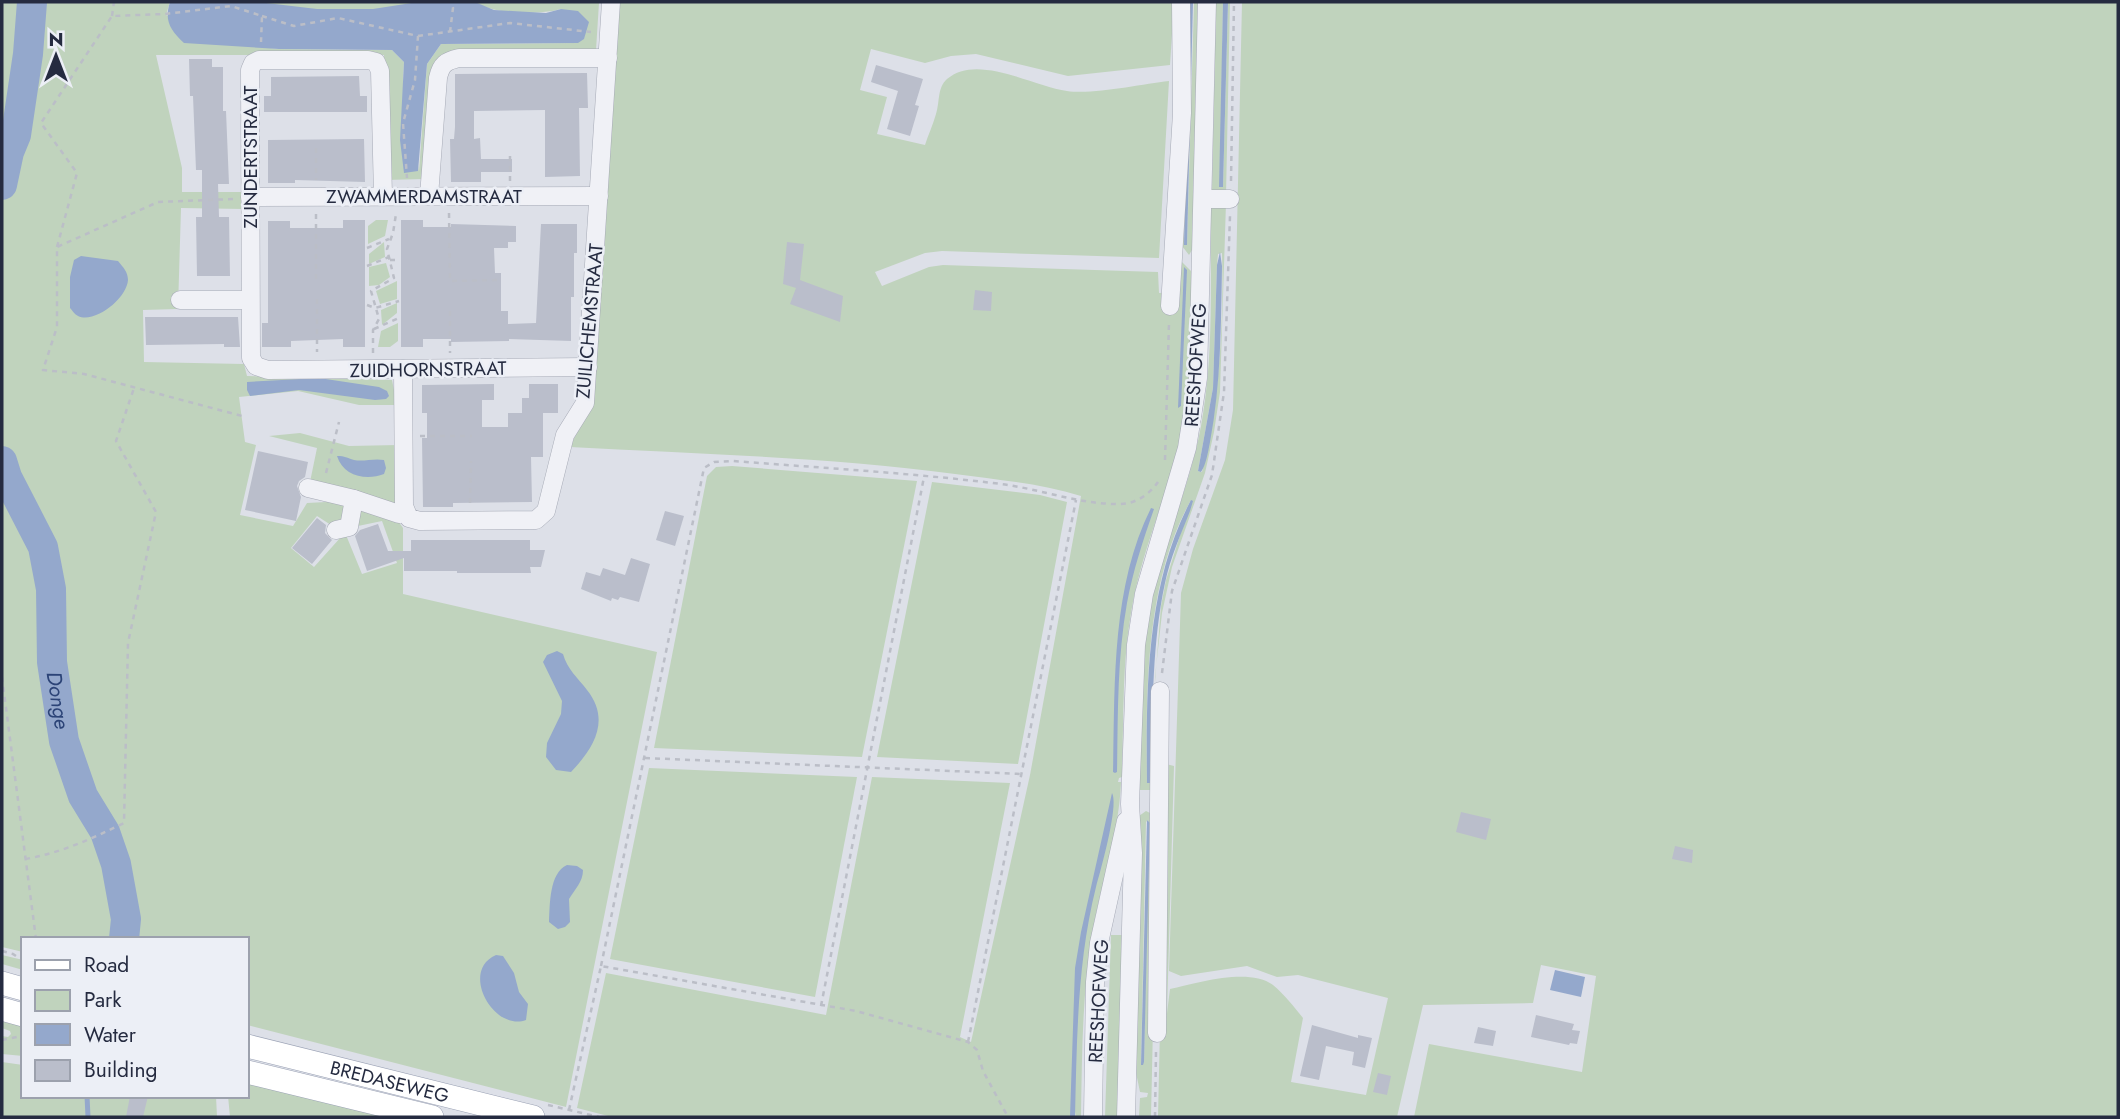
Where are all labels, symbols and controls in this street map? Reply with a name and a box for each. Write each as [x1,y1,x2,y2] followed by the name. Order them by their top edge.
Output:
[21,21,91,91] north arrow
[48,26,64,53] text: N
[237,85,264,228] street label: ZUNDERTSTRAAT
[326,183,522,210] street label: ZWAMMERDAMSTRAAT
[569,242,610,400] street label: ZUILICHEMSTRAAT
[1178,302,1213,428] street label: REESHOFWEG
[349,355,507,384] street label: ZUIDHORNSTRAAT
[39,669,77,732] water label: Donge
[21,937,248,1098] legend
[1082,938,1115,1064] street label: REESHOFWEG
[84,950,129,980] text: Road
[84,985,122,1015] text: Park
[84,1020,137,1050] text: Water
[327,1054,452,1110] street label: BREDASEWEG
[84,1055,157,1085] text: Building

